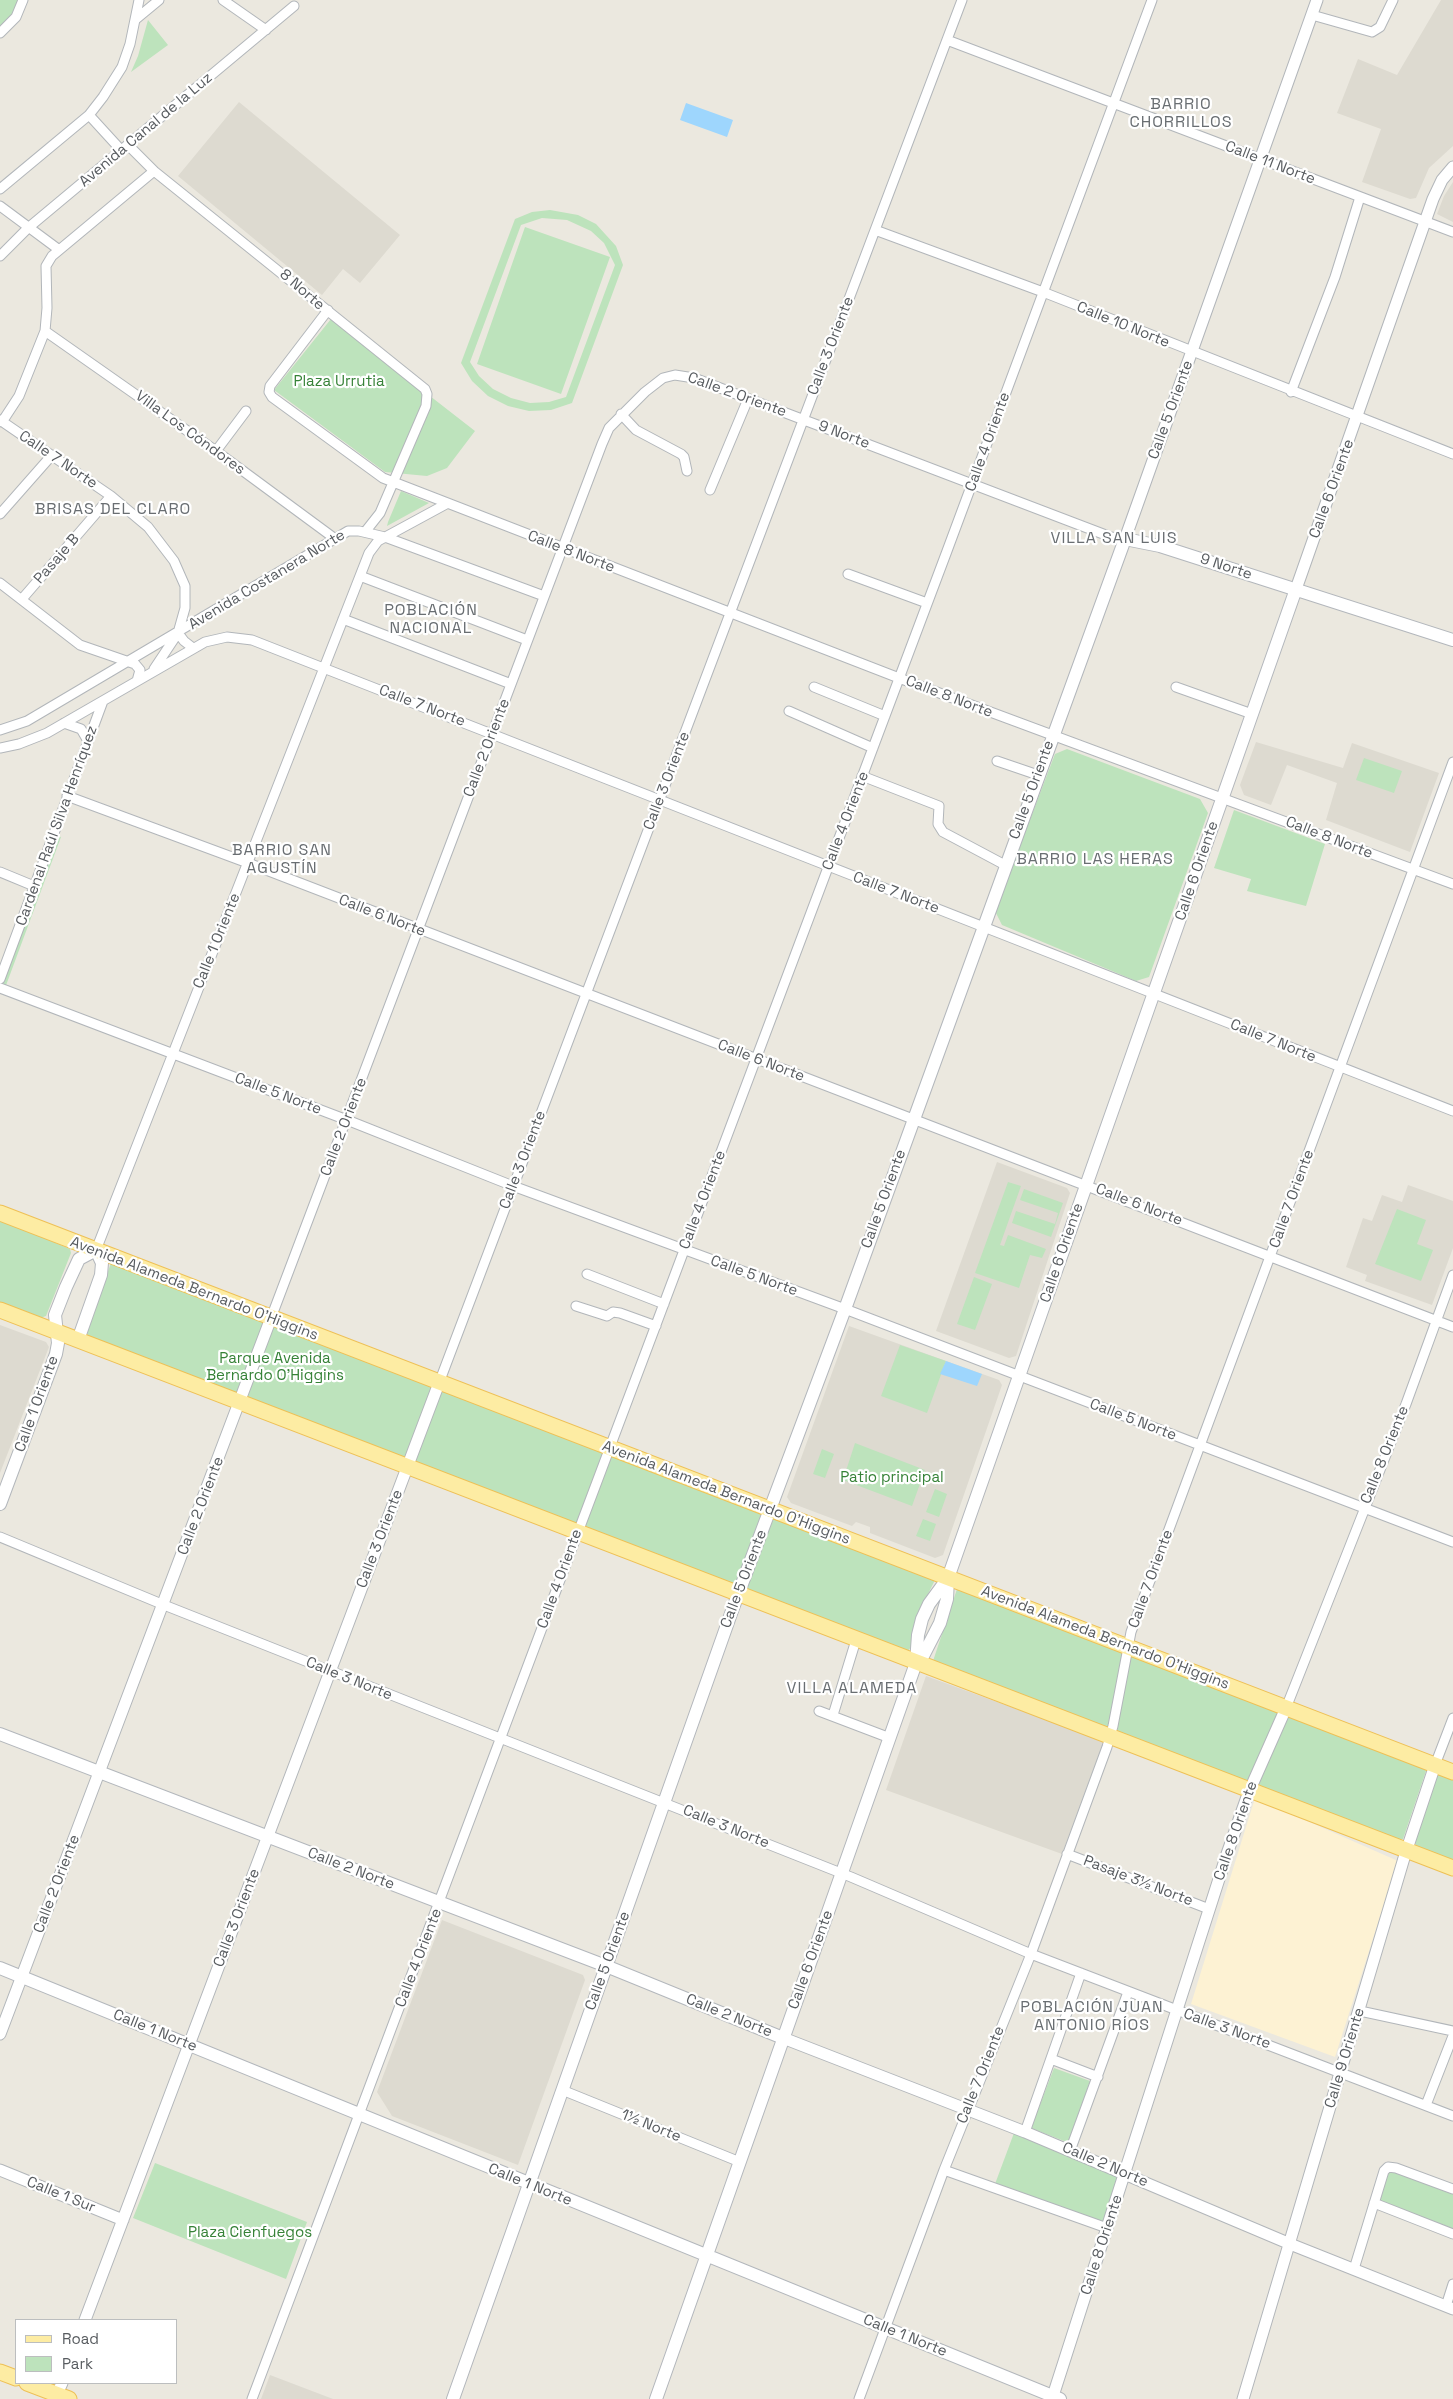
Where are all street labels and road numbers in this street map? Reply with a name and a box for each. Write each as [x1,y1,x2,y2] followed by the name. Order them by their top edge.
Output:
[76,69,216,191] street label: Avenida Canal de la Luz
[1222,138,1318,188] street label: Calle 11 Norte
[276,266,328,314] street label: 8 Norte
[804,294,858,398] street label: Calle 3 Oriente
[1074,298,1172,352] street label: Calle 10 Norte
[1145,358,1197,462] street label: Calle 5 Oriente
[685,369,789,421] street label: Calle 2 Oriente
[132,387,248,479] street label: Villa Los Cóndores
[962,390,1014,494] street label: Calle 4 Oriente
[816,417,872,453] street label: 9 Norte
[15,427,101,493] street label: Calle 7 Norte
[1306,437,1358,541] street label: Calle 6 Oriente
[186,526,348,634] street label: Avenida Costanera Norte
[525,527,617,577] street label: Calle 8 Norte
[30,530,84,588] street label: Pasaje B
[1198,550,1254,584] street label: 9 Norte
[903,672,995,722] street label: Calle 8 Norte
[376,681,468,731] street label: Calle 7 Norte
[460,696,514,800] street label: Calle 2 Oriente
[12,724,102,928] street label: Cardenal Raúl Silva Henríquez
[640,729,694,833] street label: Calle 3 Oriente
[1006,738,1058,842] street label: Calle 5 Oriente
[819,769,873,873] street label: Calle 4 Oriente
[1283,813,1375,863] street label: Calle 8 Norte
[1172,819,1222,923] street label: Calle 6 Oriente
[850,868,942,918] street label: Calle 7 Norte
[190,891,244,991] street label: Calle 1 Oriente
[336,891,428,941] street label: Calle 6 Norte
[1227,1016,1319,1066] street label: Calle 7 Norte
[715,1036,807,1086] street label: Calle 6 Norte
[232,1069,324,1119] street label: Calle 5 Norte
[317,1075,371,1179] street label: Calle 2 Oriente
[496,1108,550,1212] street label: Calle 3 Oriente
[858,1147,910,1251] street label: Calle 5 Oriente
[1266,1147,1318,1251] street label: Calle 7 Oriente
[676,1148,730,1252] street label: Calle 4 Oriente
[1093,1180,1185,1230] street label: Calle 6 Norte
[1037,1201,1087,1305] street label: Calle 6 Oriente
[67,1233,321,1345] street label: Avenida Alameda Bernardo O'Higgins
[708,1252,800,1300] street label: Calle 5 Norte
[11,1353,63,1455] street label: Calle 1 Oriente
[1087,1395,1179,1445] street label: Calle 5 Norte
[1357,1403,1413,1507] street label: Calle 8 Oriente
[599,1437,853,1549] street label: Avenida Alameda Bernardo O'Higgins
[174,1454,228,1558] street label: Calle 2 Oriente
[353,1487,407,1591] street label: Calle 3 Oriente
[534,1527,586,1631] street label: Calle 4 Oriente
[717,1527,771,1631] street label: Calle 5 Oriente
[1125,1527,1177,1631] street label: Calle 7 Oriente
[978,1582,1232,1694] street label: Avenida Alameda Bernardo O'Higgins
[303,1653,395,1705] street label: Calle 3 Norte
[1211,1779,1261,1883] street label: Calle 8 Oriente
[680,1801,772,1853] street label: Calle 3 Norte
[30,1832,84,1936] street label: Calle 2 Oriente
[305,1844,397,1894] street label: Calle 2 Norte
[1081,1852,1195,1910] street label: Pasaje 3½ Norte
[210,1866,264,1970] street label: Calle 3 Oriente
[392,1906,446,2010] street label: Calle 4 Oriente
[785,1908,837,2012] street label: Calle 6 Oriente
[582,1909,634,2013] street label: Calle 5 Oriente
[683,1990,775,2042] street label: Calle 2 Norte
[1181,2005,1273,2053] street label: Calle 3 Norte
[110,2006,200,2056] street label: Calle 1 Norte
[1321,2006,1369,2110] street label: Calle 9 Oriente
[953,2024,1009,2126] street label: Calle 7 Oriente
[618,2106,684,2146] street label: 1½ Norte
[1059,2139,1151,2191] street label: Calle 2 Norte
[485,2160,575,2210] street label: Calle 1 Norte
[24,2173,98,2217] street label: Calle 1 Sur
[1077,2193,1127,2297] street label: Calle 8 Oriente
[860,2311,950,2361] street label: Calle 1 Norte

